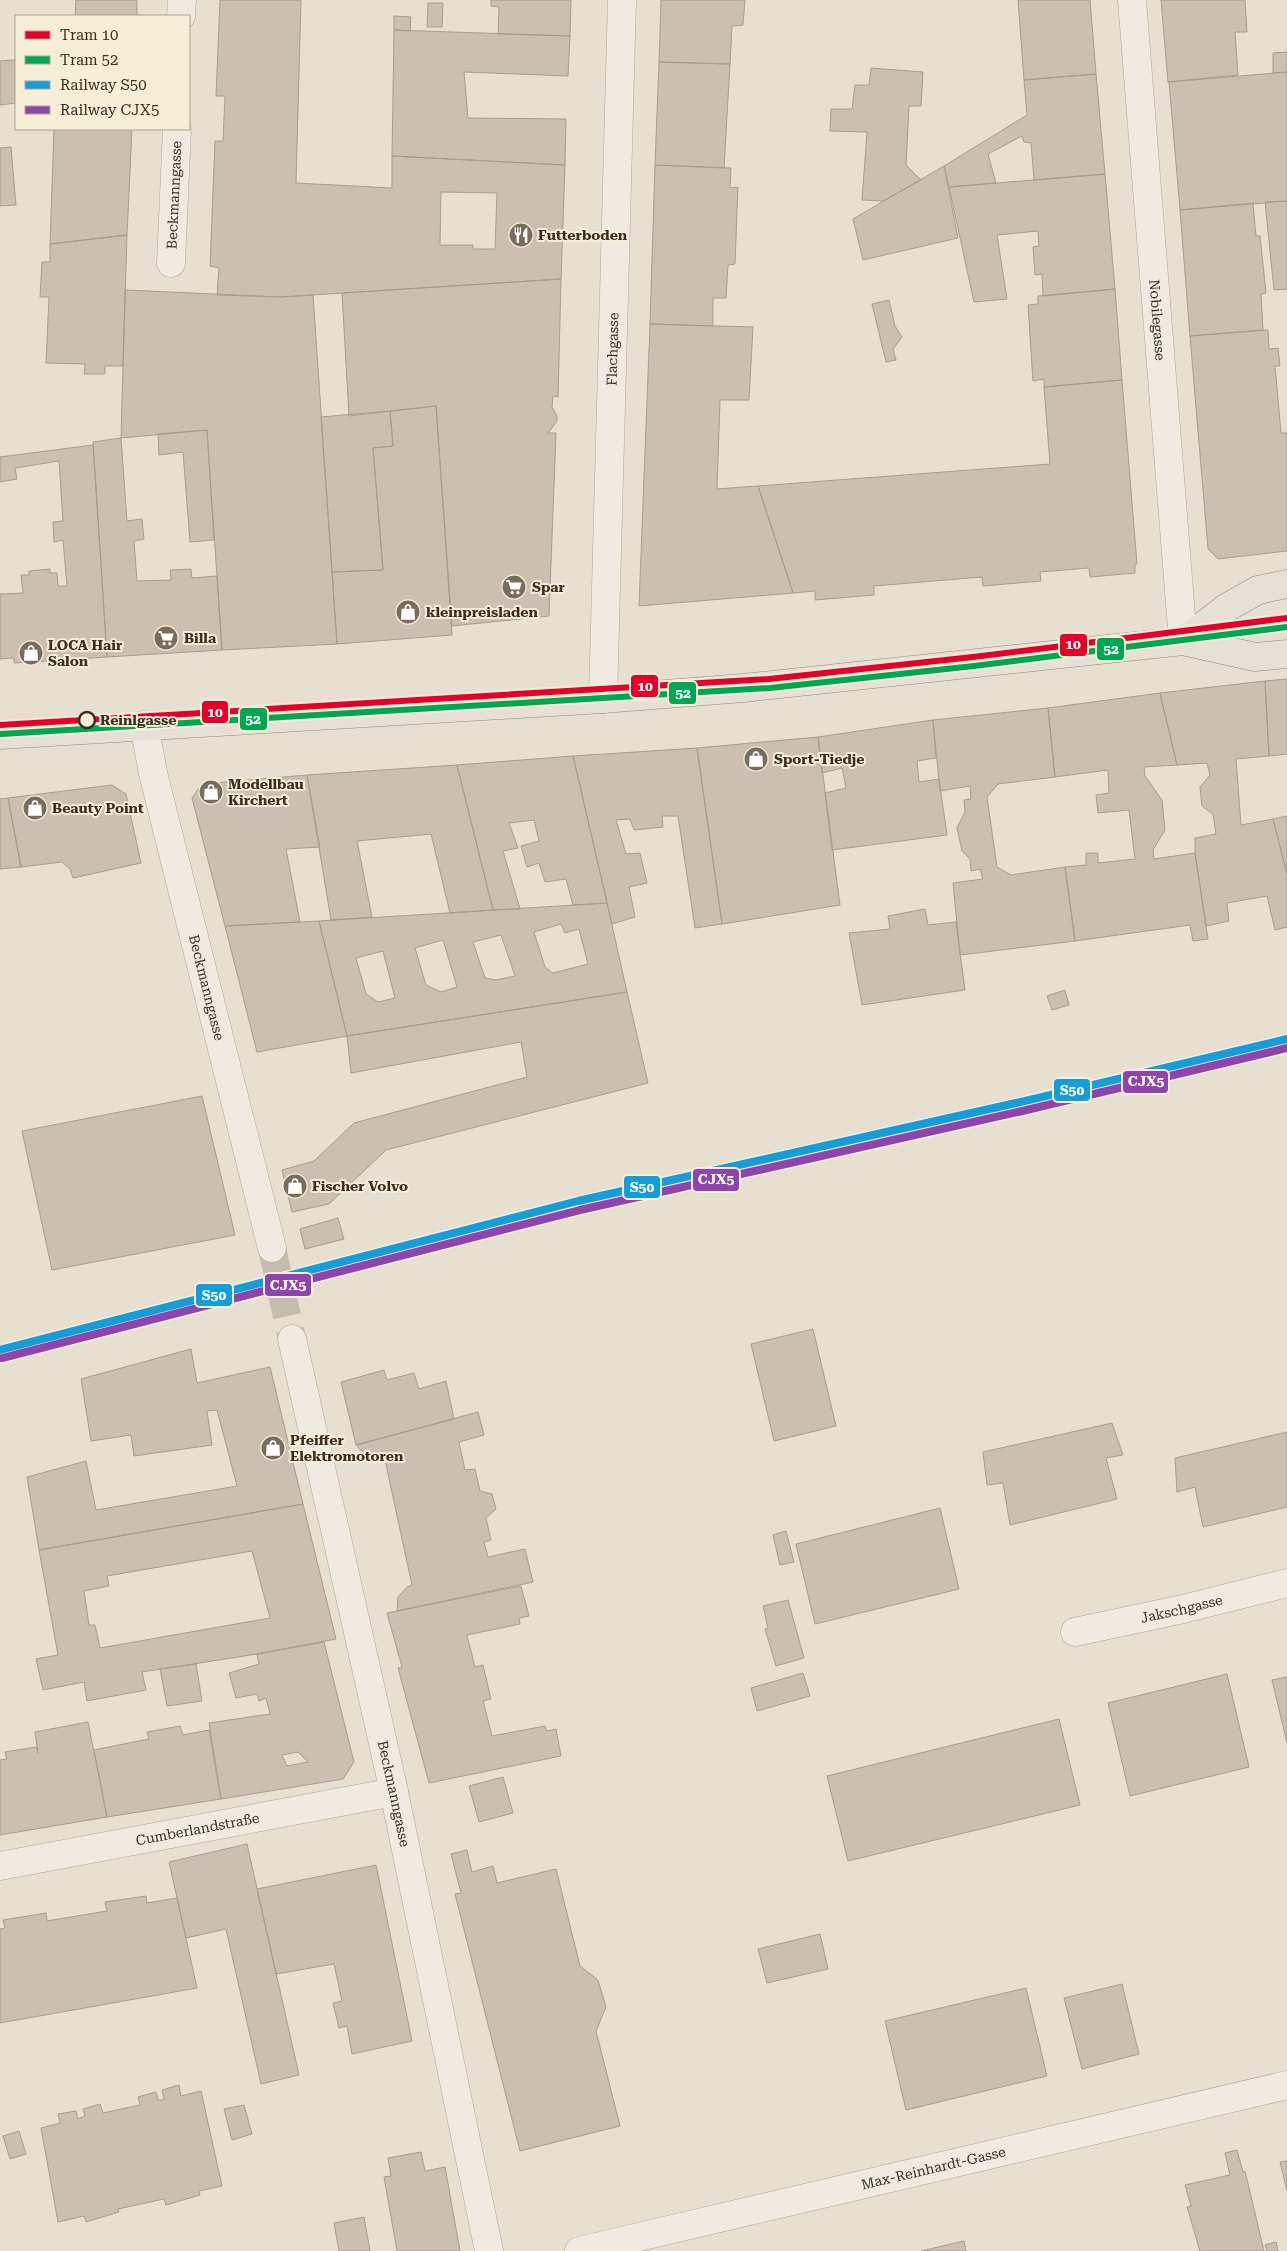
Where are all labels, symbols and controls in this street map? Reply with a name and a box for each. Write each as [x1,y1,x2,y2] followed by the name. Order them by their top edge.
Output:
[15,15,190,130] legend
[60,26,118,44] text: Tram 10
[60,51,118,69] text: Tram 52
[60,76,147,94] text: Railway S50
[60,101,159,119] text: Railway CJX5
[164,140,184,250] street label: Beckmanngasse
[508,222,534,248] restaurant icon: Futterboden
[538,227,628,243] place label: Futterboden
[1146,279,1169,361] street label: Nobilegasse
[604,312,622,386] street label: Flachgasse
[501,574,527,600] supermarket icon: Spar
[532,579,565,595] place label: Spar
[395,599,421,625] shop icon: kleinpreisladen
[426,604,539,620] place label: kleinpreisladen
[153,625,179,651] supermarket icon: Billa
[184,630,217,646] place label: Billa
[1059,633,1088,657] line badge: 10
[1065,636,1081,652] text: 10
[48,637,123,669] place label: LOCA Hair Salon
[1096,637,1125,661] line badge: 52
[18,640,44,666] shop icon: LOCA Hair Salon
[1103,641,1119,657] text: 52
[630,674,659,698] line badge: 10
[637,678,653,694] text: 10
[668,681,697,705] line badge: 52
[675,685,691,701] text: 52
[201,700,229,724] line badge: 10
[207,704,223,720] text: 10
[239,707,268,731] line badge: 52
[78,711,96,729] marker: Reinlgasse
[245,711,261,727] text: 52
[100,712,176,728] place label: Reinlgasse
[743,746,769,772] shop icon: Sport-Tiedje
[774,751,864,767] place label: Sport-Tiedje
[228,776,304,808] place label: Modellbau Kirchert
[198,779,224,805] shop icon: Modellbau Kirchert
[22,795,48,821] shop icon: Beauty Point
[52,800,144,816] place label: Beauty Point
[186,933,228,1042] street label: Beckmanngasse
[1122,1070,1169,1094] line badge: CJX5
[1128,1073,1164,1089] text: CJX5
[1053,1078,1091,1102] line badge: S50
[1060,1082,1084,1098] text: S50
[692,1168,740,1192] line badge: CJX5
[698,1171,734,1187] text: CJX5
[282,1173,308,1199] shop icon: Fischer Volvo
[623,1175,661,1199] line badge: S50
[312,1178,408,1194] place label: Fischer Volvo
[630,1179,654,1195] text: S50
[264,1273,312,1297] line badge: CJX5
[270,1277,306,1293] text: CJX5
[195,1283,233,1307] line badge: S50
[202,1287,226,1303] text: S50
[290,1432,404,1464] place label: Pfeiffer Elektromotoren
[260,1435,286,1461] shop icon: Pfeiffer Elektromotoren
[1139,1591,1224,1626] street label: Jakschgasse
[375,1739,413,1849] street label: Beckmanngasse
[134,1809,261,1848] street label: Cumberlandstraße
[860,2143,1007,2193] street label: Max-Reinhardt-Gasse

